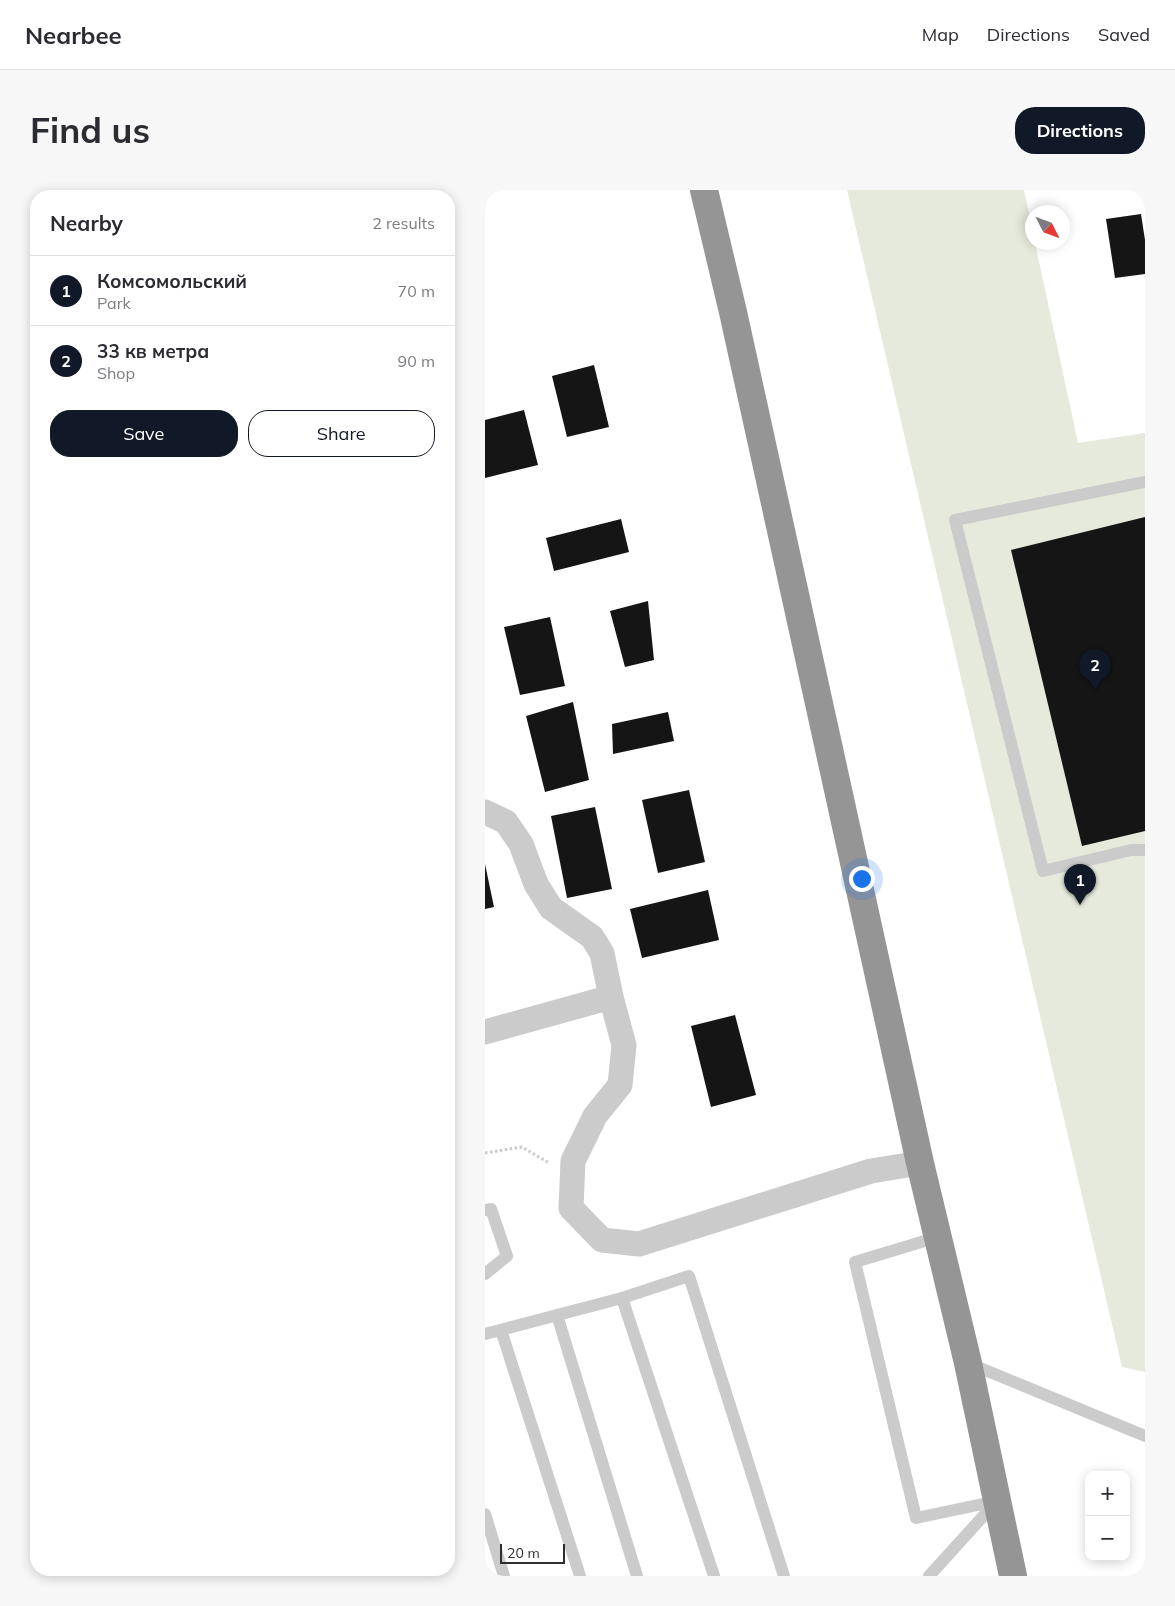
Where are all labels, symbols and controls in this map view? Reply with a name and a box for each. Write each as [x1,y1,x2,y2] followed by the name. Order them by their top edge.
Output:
[25,20,122,50] text: Nearbee
[922,23,959,46] text: Map
[987,23,1070,46] text: Directions
[1098,23,1150,46] text: Saved
[1015,107,1145,154] button: Directions
[30,108,150,152] text: Find us
[1025,205,1070,250] north arrow
[50,210,123,236] text: Nearby
[372,213,435,233] text: 2 results
[97,269,247,293] text: Комсомольский
[61,281,71,301] text: 1
[398,281,435,301] text: 70 m
[97,293,131,313] text: Park
[97,339,209,363] text: 33 кв метра
[61,351,71,371] text: 2
[398,351,435,371] text: 90 m
[97,363,135,383] text: Shop
[50,410,238,457] button: Save
[248,410,435,457] button: Share
[1079,649,1111,690] pin: 2
[1064,864,1096,905] pin: 1
[849,866,875,892] your location
[1085,1471,1130,1561] map controls
[1085,1471,1130,1516] button: +
[1085,1516,1130,1561] button: −
[500,1541,565,1564] scale bar
[507,1544,540,1562] text: 20 m

